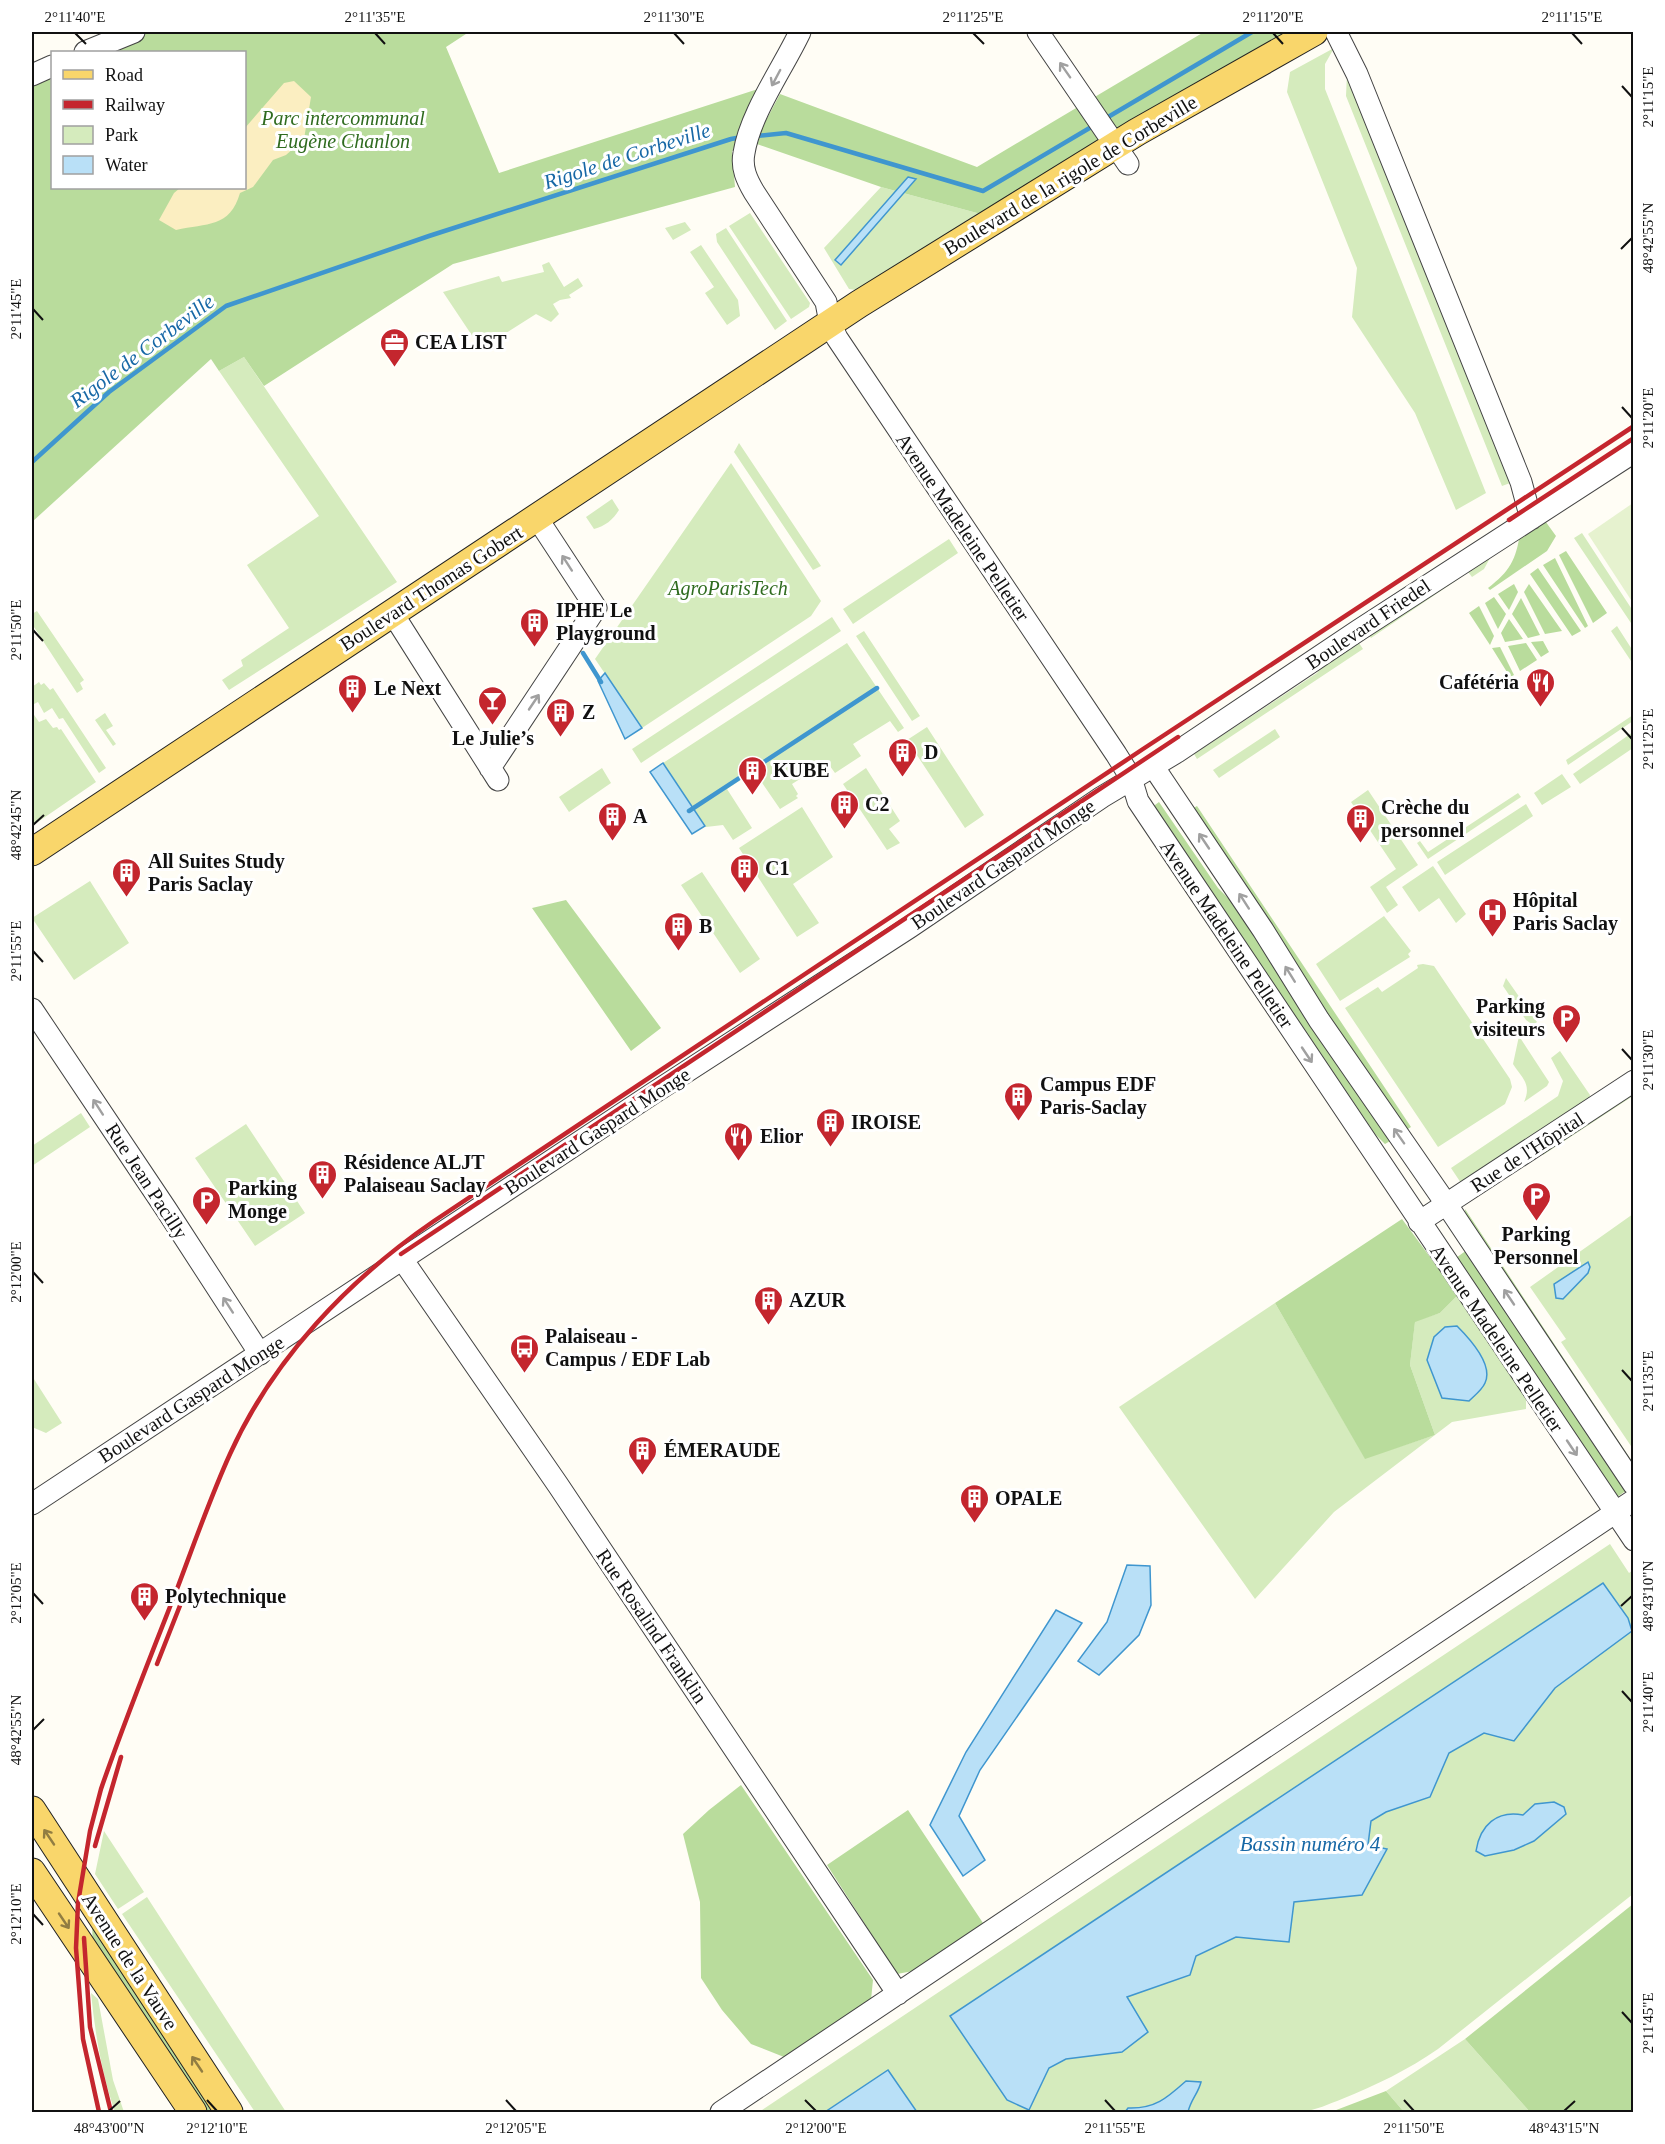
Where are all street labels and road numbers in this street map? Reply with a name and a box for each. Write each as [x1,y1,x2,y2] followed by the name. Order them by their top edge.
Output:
[939,90,1201,260] street label: Boulevard de la rigole de Corbeville
[892,429,1034,625] street label: Avenue Madeleine Pelletier
[336,521,527,655] street label: Boulevard Thomas Gobert
[1302,574,1435,674] street label: Boulevard Friedel
[907,794,1100,935] street label: Boulevard Gaspard Monge
[1156,836,1298,1032] street label: Avenue Madeleine Pelletier
[500,1063,694,1200] street label: Boulevard Gaspard Monge
[1466,1107,1589,1198] street label: Rue de l'Hôpital
[101,1119,193,1243] street label: Rue Jean Pacilly
[1426,1240,1568,1436] street label: Avenue Madeleine Pelletier
[94,1331,288,1468] street label: Boulevard Gaspard Monge
[592,1545,712,1707] street label: Rue Rosalind Franklin
[78,1888,182,2034] street label: Avenue de la Vauve

